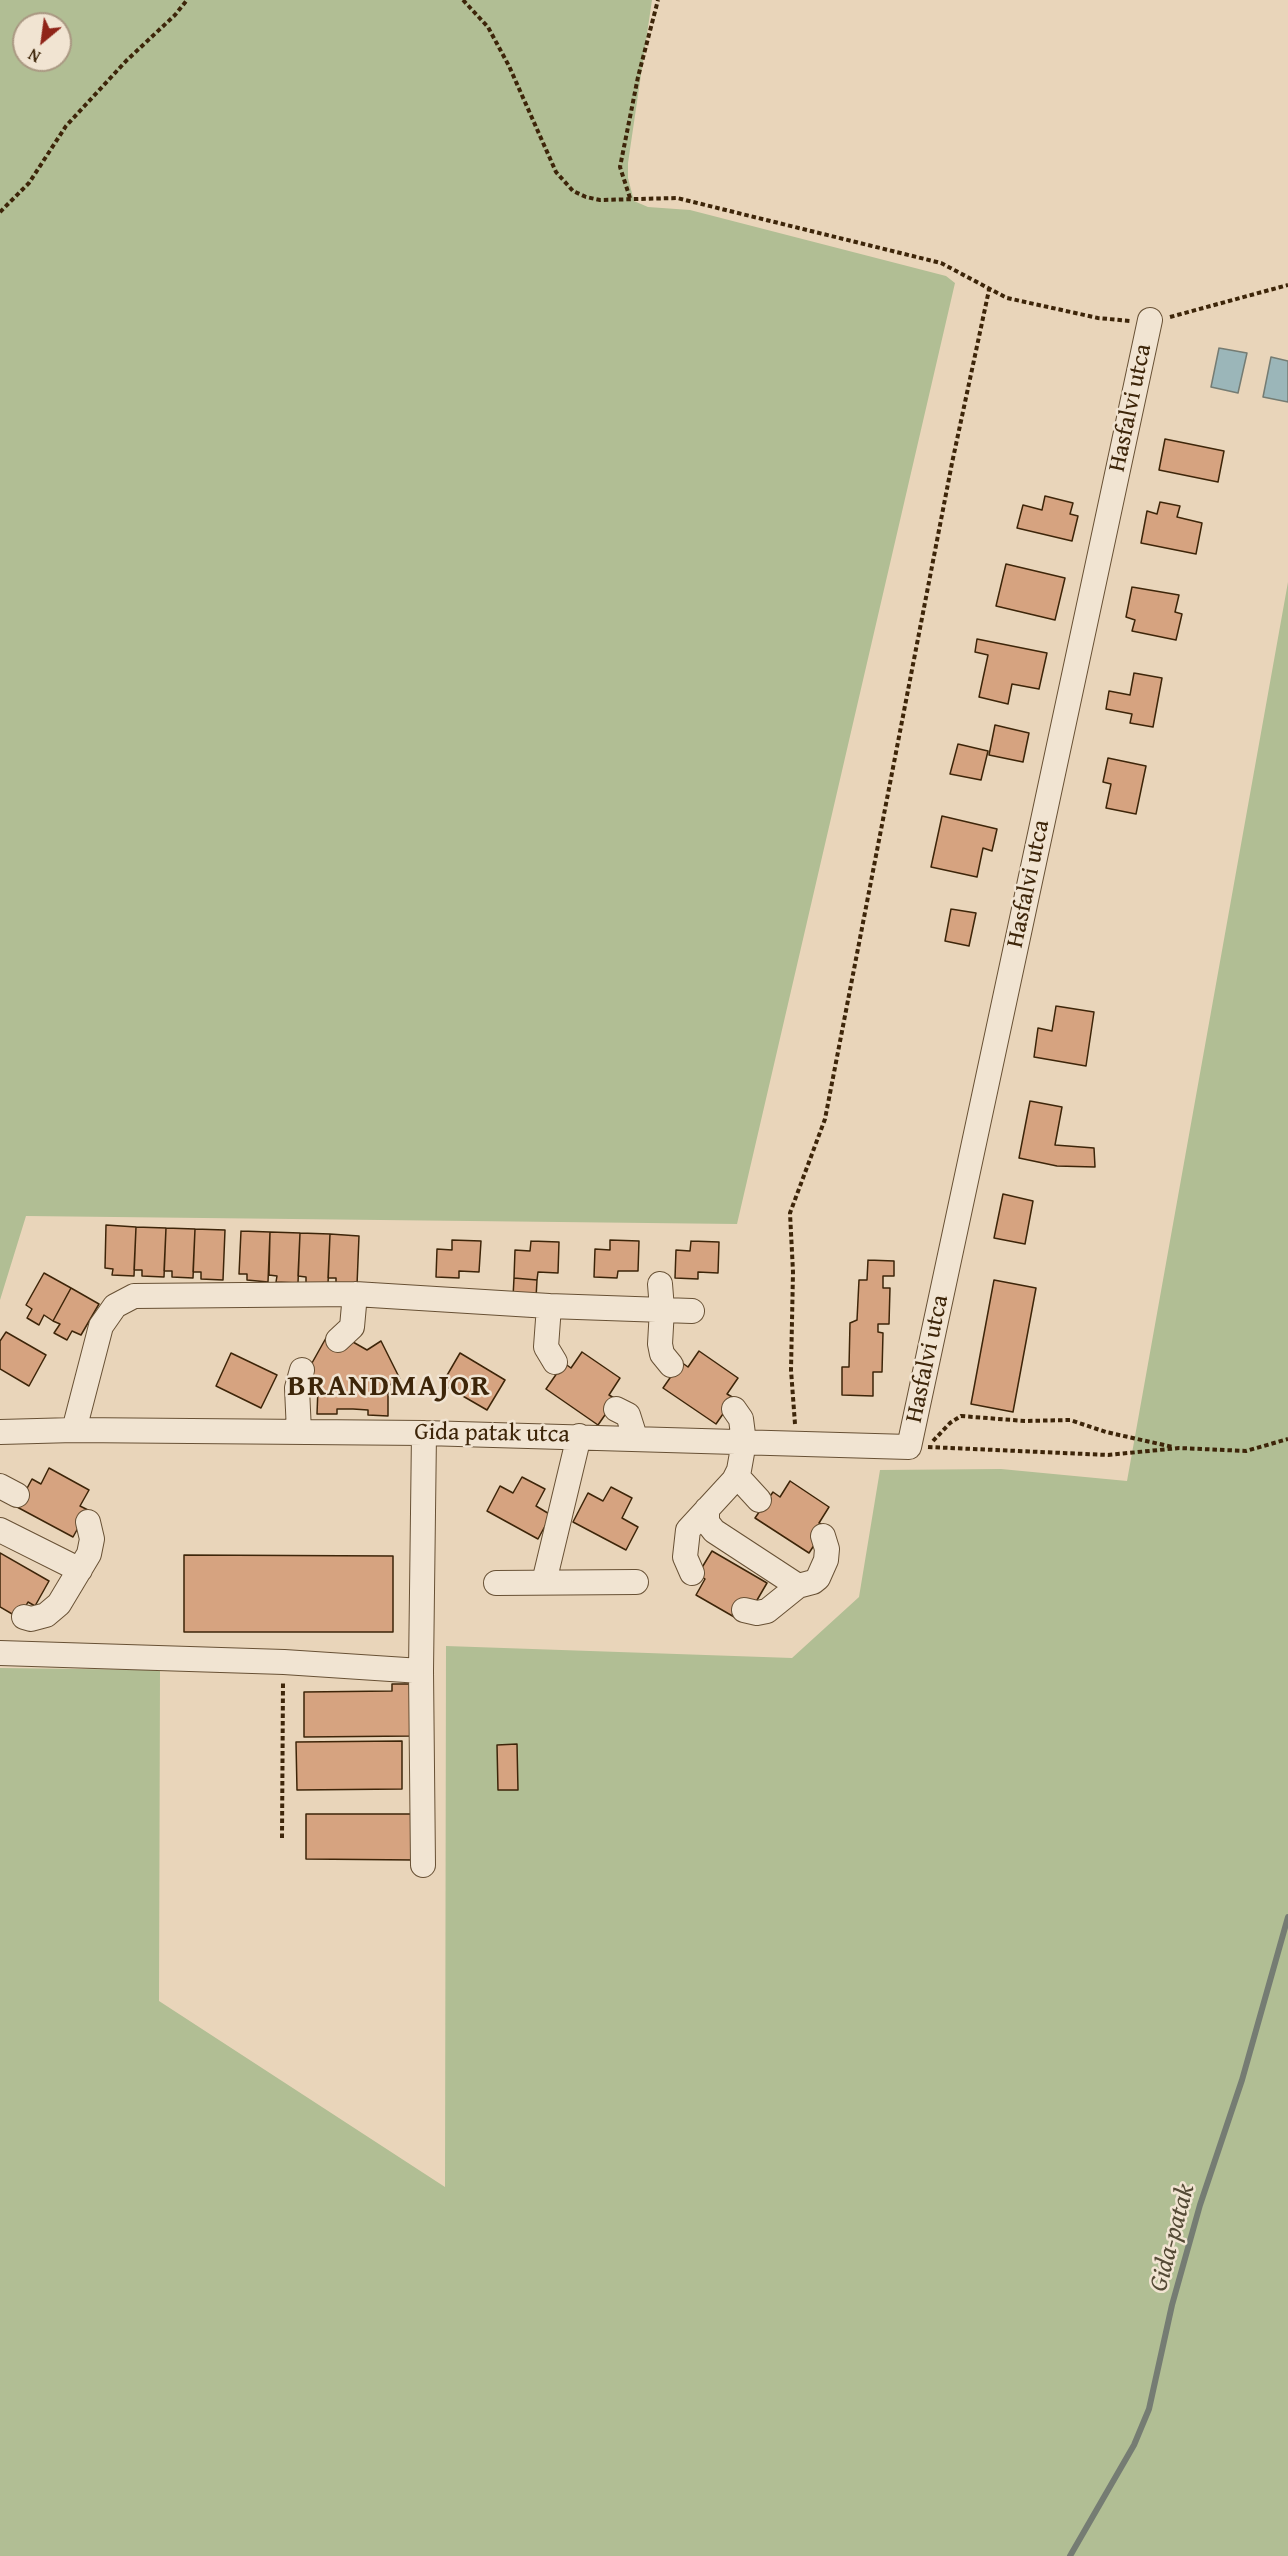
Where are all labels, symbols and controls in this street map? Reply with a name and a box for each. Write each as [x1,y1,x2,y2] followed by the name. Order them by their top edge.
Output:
[12,12,72,72] north arrow
[24,43,45,69] text: N
[1103,341,1159,475] street label: Hasfalvi utca
[1001,817,1057,951] street label: Hasfalvi utca
[900,1292,956,1426] street label: Hasfalvi utca
[287,1369,491,1405] district label: BRANDMAJOR
[414,1418,570,1450] street label: Gida patak utca
[1144,2181,1202,2295] water label: Gida-patak

